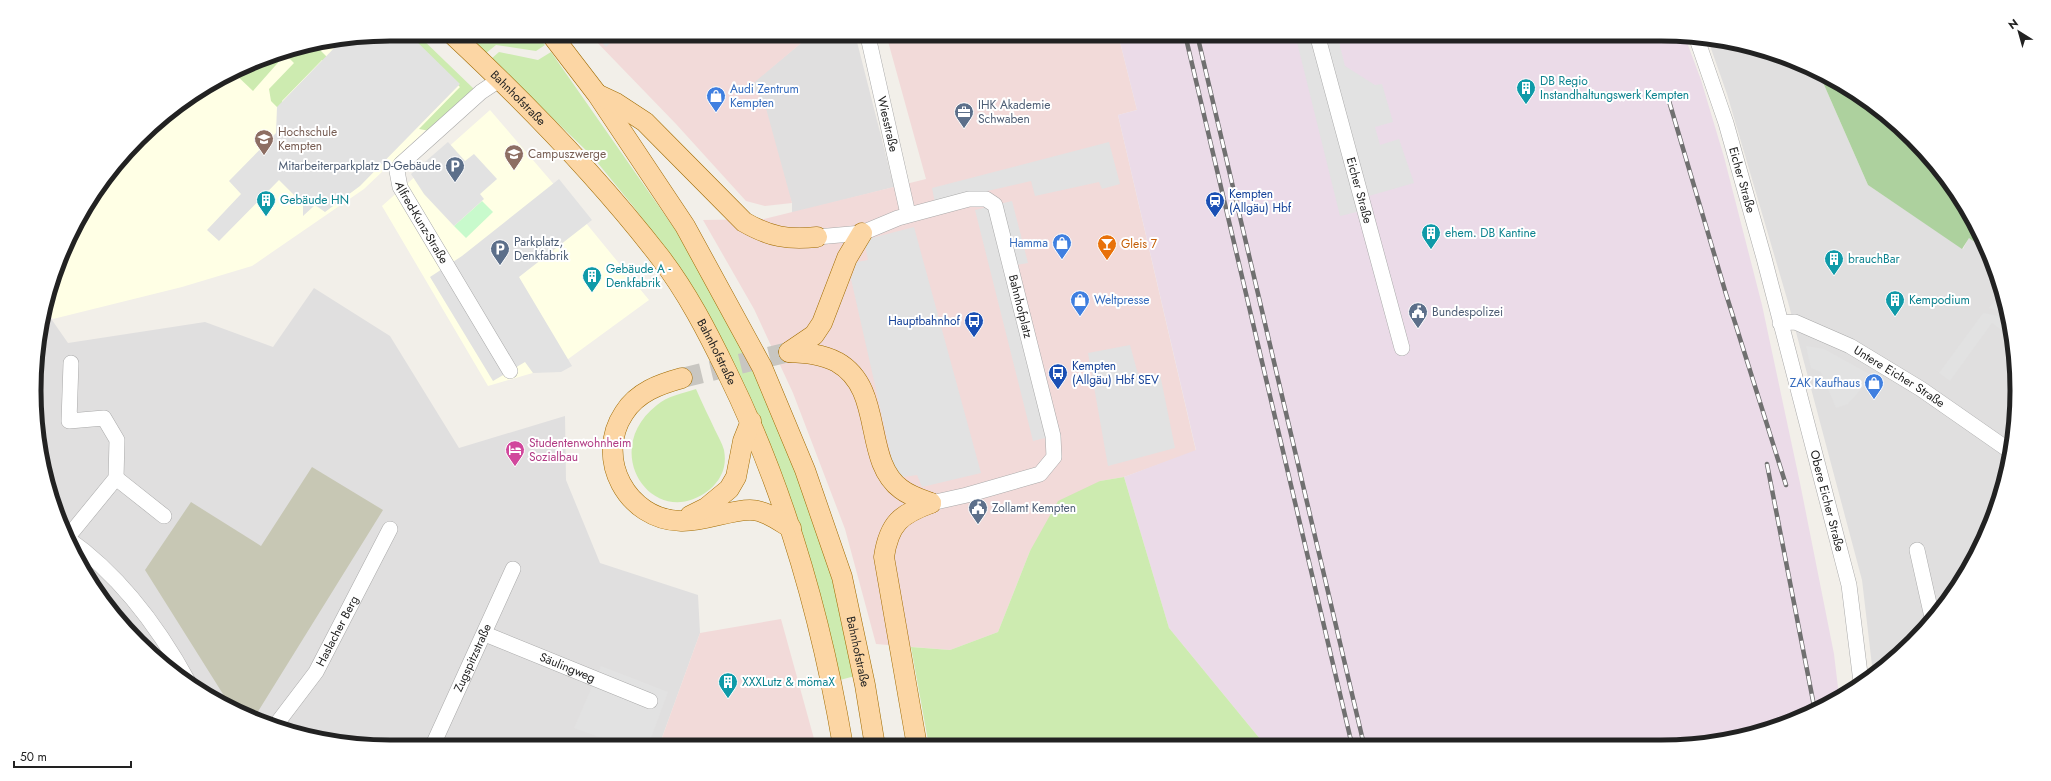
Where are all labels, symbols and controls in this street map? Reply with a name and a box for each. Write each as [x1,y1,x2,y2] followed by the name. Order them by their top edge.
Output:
[1999,12,2039,52] north arrow
[2005,15,2021,33] text: N
[486,66,550,130] street label: Bahnhofstraße
[1540,72,1689,104] place label: DB Regio Instandhaltungswerk Kempten
[1515,77,1537,105] building icon: DB Regio Instandhaltungswerk Kempten
[730,80,799,112] place label: Audi Zentrum Kempten
[705,85,727,113] shop icon: Audi Zentrum Kempten
[873,94,903,154] street label: Wiesstraße
[978,96,1051,128] place label: IHK Akademie Schwaben
[953,101,975,129] office icon: IHK Akademie Schwaben
[278,123,337,155] place label: Hochschule Kempten
[253,128,275,156] school or university icon: Hochschule Kempten
[503,143,525,171] school or university icon: Campuszwerge
[528,145,606,163] place label: Campuszwerge
[1724,145,1760,215] street label: Eicher Straße
[444,155,466,183] parking icon: Mitarbeiterparkplatz D-Gebäude
[1342,155,1377,226] street label: Eicher Straße
[279,157,441,175] place label: Mitarbeiterparkplatz D-Gebäude
[390,180,453,267] street label: Alfred-Kunz-Straße
[1229,185,1292,217] place label: Kempten (Allgäu) Hbf
[255,189,277,217] building icon: Gebäude HN
[1204,190,1226,218] station icon: Kempten (Allgäu) Hbf
[280,191,349,209] place label: Gebäude HN
[1420,222,1442,250] building icon: ehem. DB Kantine
[1445,224,1536,242] place label: ehem. DB Kantine
[1051,232,1073,260] shop icon: Hamma
[514,233,569,265] place label: Parkplatz, Denkfabrik
[1096,233,1118,261] bar icon: Gleis 7
[1009,234,1048,252] place label: Hamma
[1121,235,1158,253] place label: Gleis 7
[489,238,511,266] parking icon: Parkplatz, Denkfabrik
[1823,248,1845,276] building icon: brauchBar
[1848,250,1901,268] place label: brauchBar
[606,260,672,292] place label: Gebäude A - Denkfabrik
[581,265,603,293] building icon: Gebäude A - Denkfabrik
[1004,273,1037,341] street label: Bahnhofplatz
[1069,289,1091,317] shop icon: Weltpresse
[1884,289,1906,317] building icon: Kempodium
[1094,291,1150,309] place label: Weltpresse
[1909,291,1970,309] place label: Kempodium
[1407,301,1429,329] public building icon: Bundespolizei
[1432,303,1503,321] place label: Bundespolizei
[963,310,985,338] bus stop icon: Hauptbahnhof
[888,312,961,330] place label: Hauptbahnhof
[692,316,741,388] street label: Bahnhofstraße
[1850,341,1949,412] street label: Untere Eicher Straße
[1072,357,1159,389] place label: Kempten (Allgäu) Hbf SEV
[1047,362,1069,390] bus stop icon: Kempten (Allgäu) Hbf SEV
[1863,372,1885,400] shop icon: ZAK Kaufhaus
[1790,374,1860,392] place label: ZAK Kaufhaus
[529,434,631,466] place label: Studentenwohnheim Sozialbau
[504,439,526,467] hotel icon: Studentenwohnheim Sozialbau
[1805,448,1849,554] street label: Obere Eicher Straße
[967,497,989,525] public building icon: Zollamt Kempten
[992,499,1076,517] place label: Zollamt Kempten
[311,592,363,669] street label: Haslacher Berg
[842,614,874,689] street label: Bahnhofstraße
[449,621,496,695] street label: Zugspitzstraße
[537,648,598,687] street label: Säulingweg
[717,671,739,699] building icon: XXXLutz & mömaX
[742,673,835,691] place label: XXXLutz & mömaX
[14,743,131,769] scale bar
[20,748,47,766] text: 50 m

